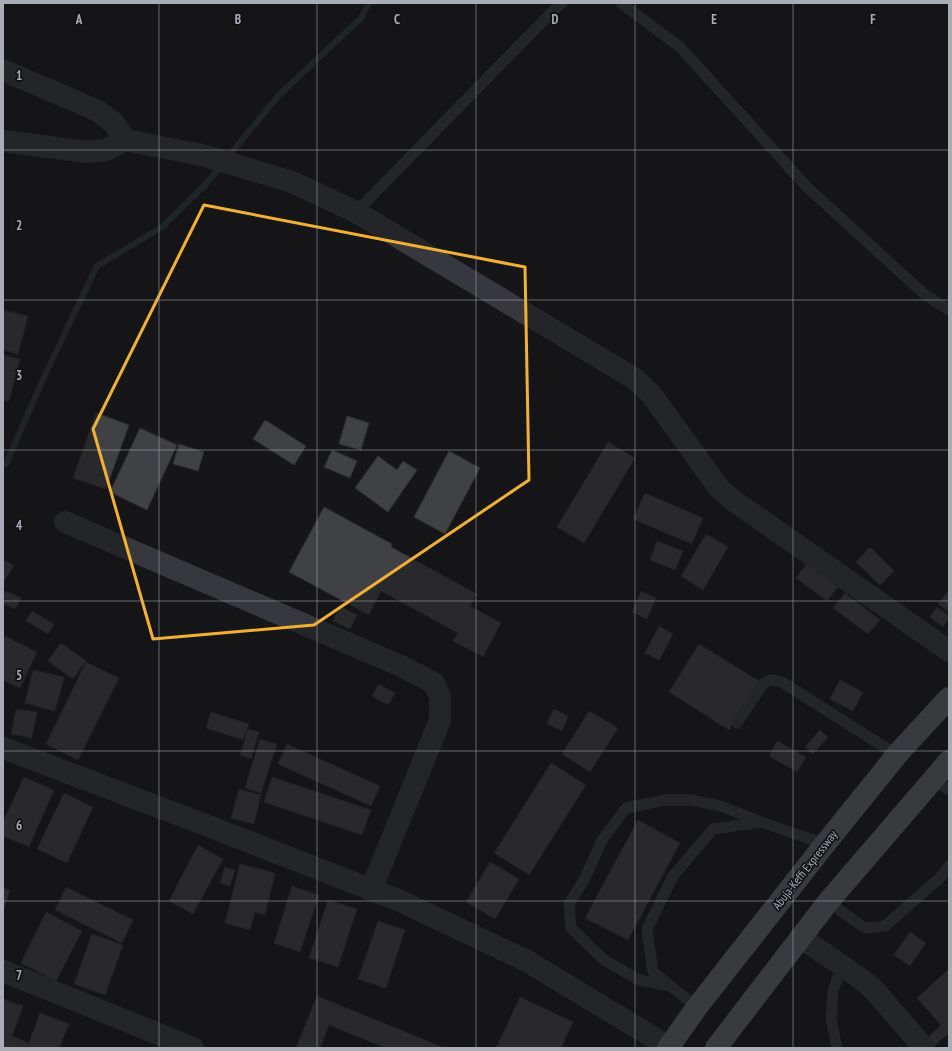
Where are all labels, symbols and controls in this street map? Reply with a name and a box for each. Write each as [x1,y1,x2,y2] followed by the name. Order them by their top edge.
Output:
[75,11,83,28] text: A
[235,11,241,28] text: B
[394,11,400,28] text: C
[552,11,559,28] text: D
[711,11,717,28] text: E
[870,11,876,28] text: F
[16,67,22,84] text: 1
[16,217,22,234] text: 2
[16,367,22,384] text: 3
[16,517,23,534] text: 4
[16,667,22,684] text: 5
[16,817,22,834] text: 6
[769,827,840,912] street label: Abuja-Keffi Expressway
[16,967,22,984] text: 7

